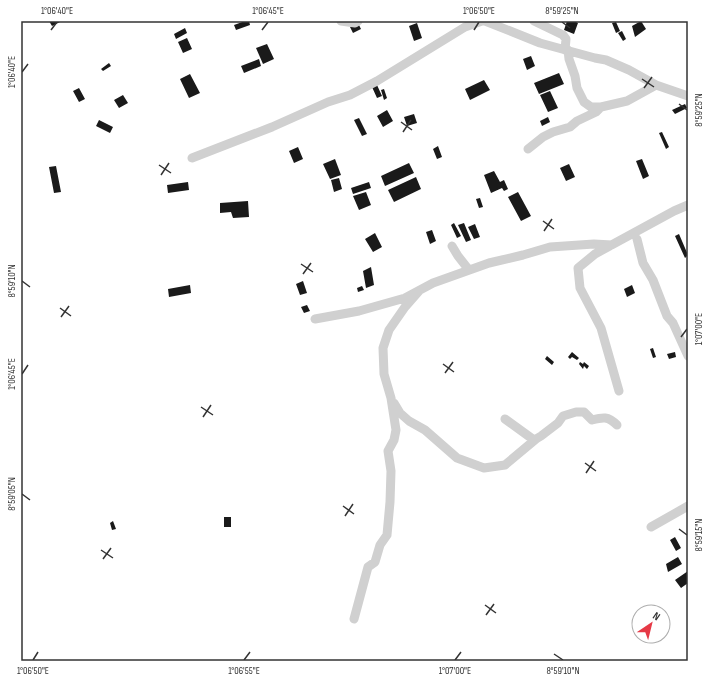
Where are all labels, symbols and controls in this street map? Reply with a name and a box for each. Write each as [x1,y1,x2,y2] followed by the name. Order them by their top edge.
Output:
[41,5,73,17] text: 1°06'40"E
[252,5,284,17] text: 1°06'45"E
[463,5,495,17] text: 1°06'50"E
[545,5,579,17] text: 8°59'25"N
[6,56,18,88] text: 1°06'40"E
[693,93,705,127] text: 8°59'25"N
[6,264,18,298] text: 8°59'10"N
[693,313,705,345] text: 1°07'00"E
[6,358,18,390] text: 1°06'45"E
[6,477,18,511] text: 8°59'05"N
[693,519,705,551] text: 8°59'15"N
[631,604,671,644] north arrow
[650,609,663,623] text: N
[17,665,49,677] text: 1°06'50"E
[228,665,260,677] text: 1°06'55"E
[439,665,471,677] text: 1°07'00"E
[546,665,580,677] text: 8°59'10"N

